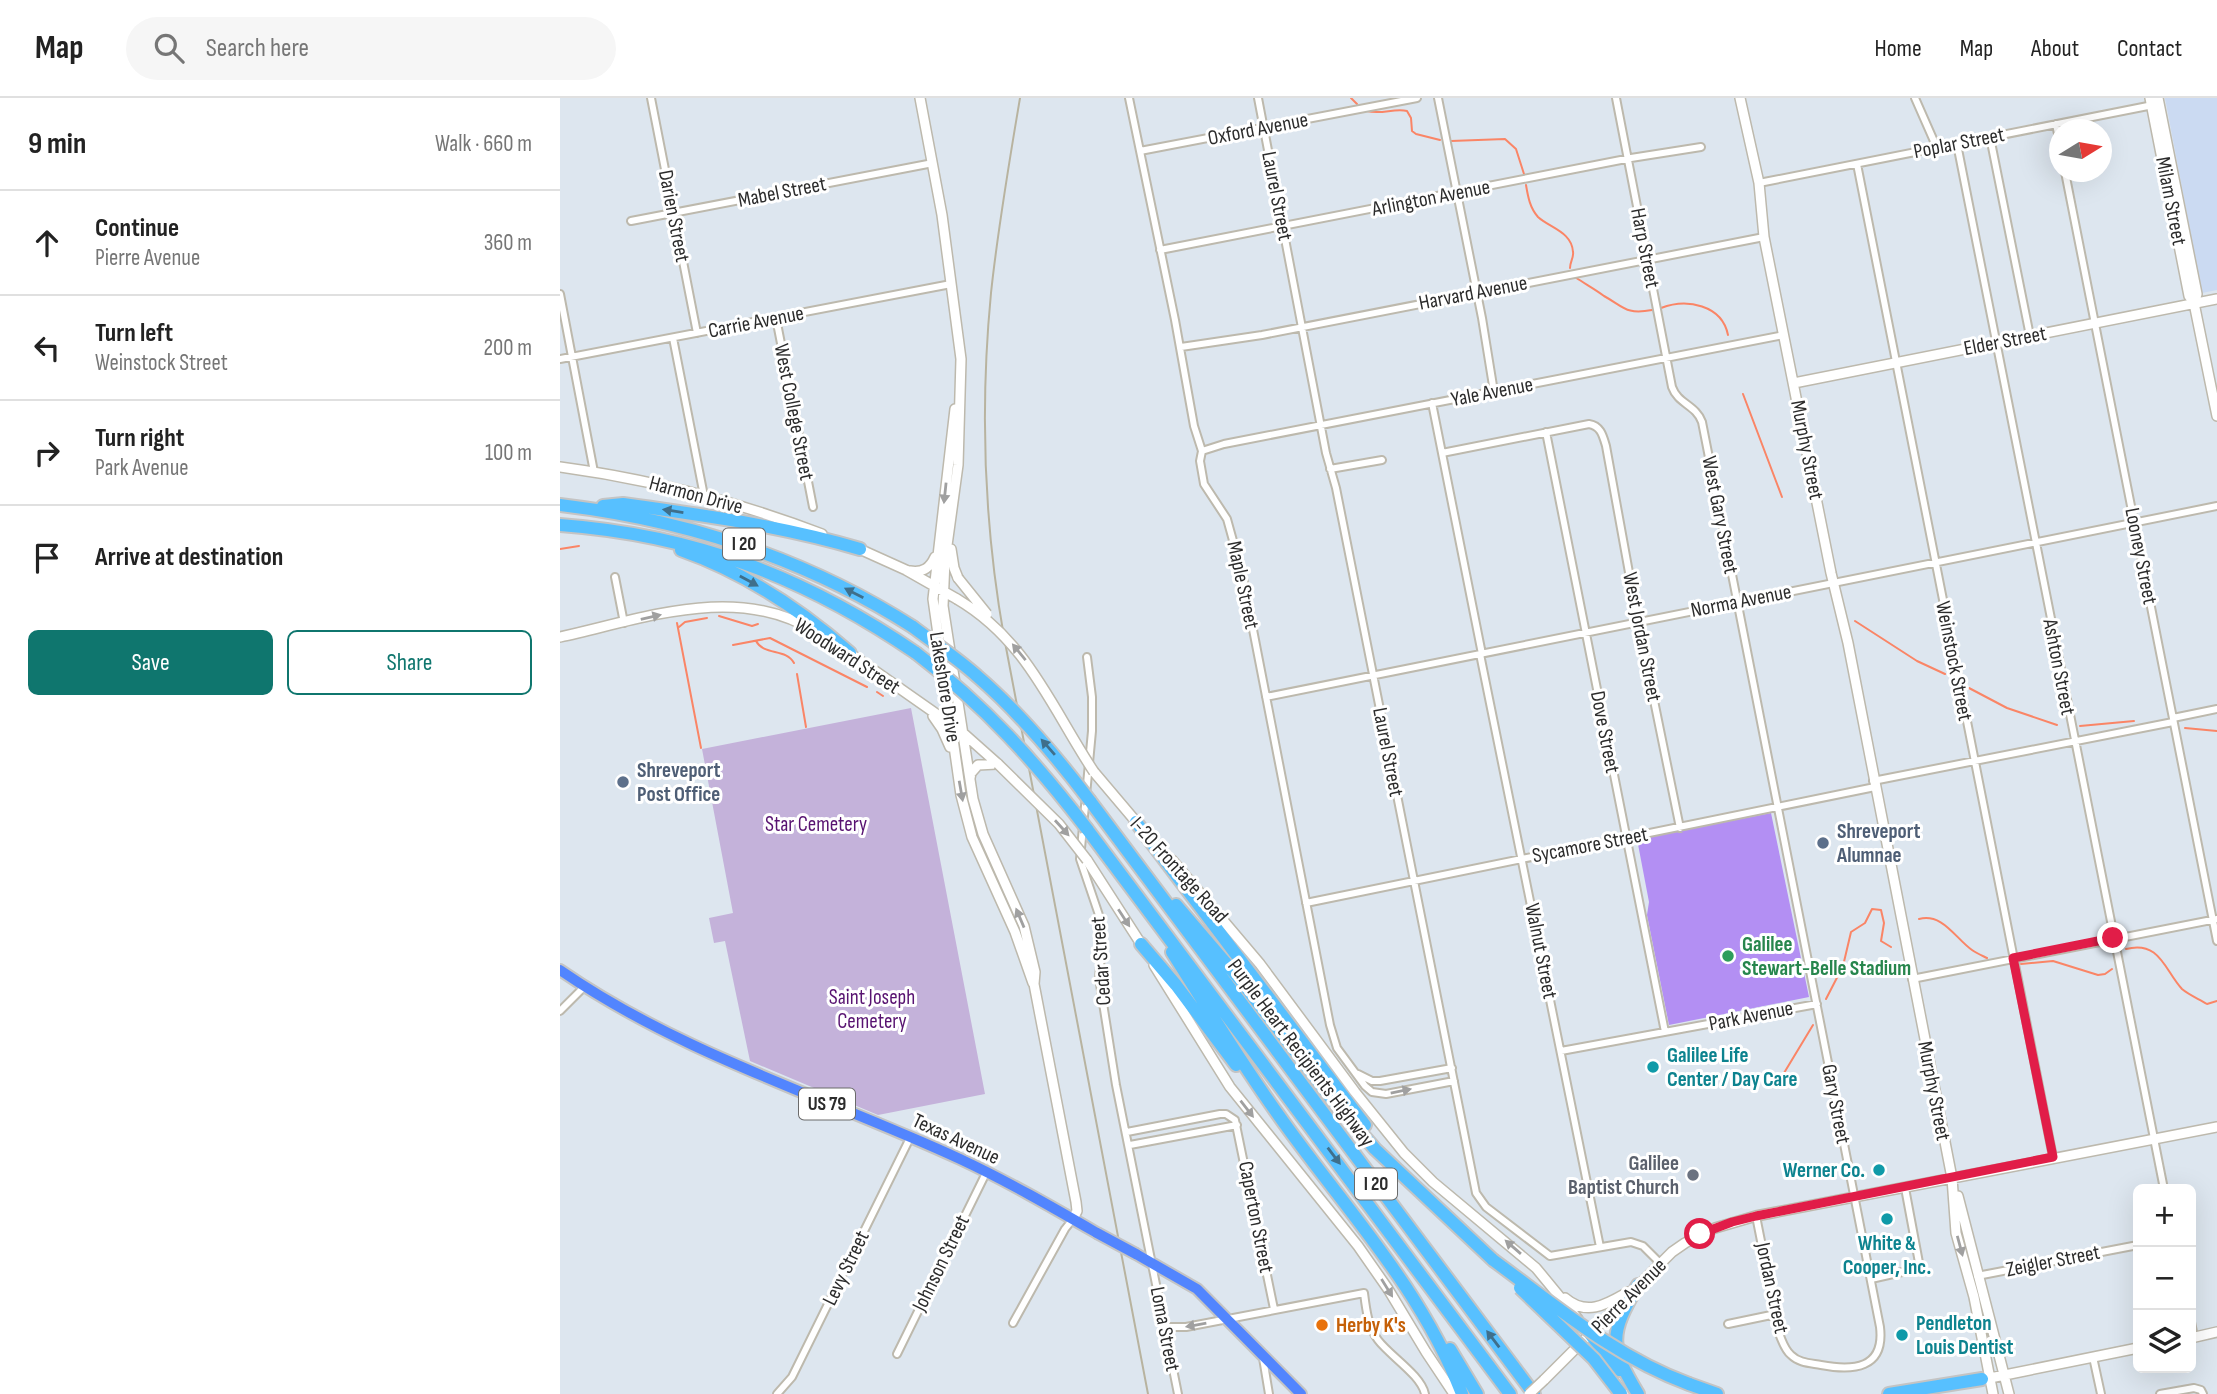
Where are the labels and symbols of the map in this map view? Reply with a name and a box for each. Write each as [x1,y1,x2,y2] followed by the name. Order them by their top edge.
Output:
[1206,107,1310,151] street label: Oxford Avenue
[2049,119,2112,182] north arrow
[1911,122,2007,164] street label: Poplar Street
[1256,149,1298,243] street label: Laurel Street
[2150,155,2192,247] street label: Milam Street
[653,168,695,264] street label: Darien Street
[736,171,828,213] street label: Mabel Street
[1369,174,1492,222] street label: Arlington Avenue
[1625,206,1665,290] street label: Harp Street
[1417,270,1529,316] street label: Harvard Avenue
[706,300,806,344] street label: Carrie Avenue
[1962,321,2048,361] street label: Elder Street
[769,342,819,482] street label: West College Street
[1449,372,1535,412] street label: Yale Avenue
[1785,398,1829,502] street label: Murphy Street
[1696,454,1744,576] street label: West Gary Street
[646,471,746,519] street label: Harmon Drive
[939,482,950,504] one-way arrow
[662,505,684,516] one-way arrow
[2119,506,2163,606] street label: Looney Street
[723,528,765,560] road number: I 20
[1221,539,1265,631] street label: Maple Street
[1617,570,1667,704] street label: West Jordan Street
[739,575,759,587] one-way arrow
[1689,579,1793,623] street label: Norma Avenue
[843,587,863,599] one-way arrow
[1930,599,1978,723] street label: Weinstock Street
[640,612,662,623] one-way arrow
[789,613,905,699] street label: Woodward Street
[2037,616,2081,717] street label: Ashton Street
[924,630,966,744] street label: Lakeshore Drive
[1012,643,1027,660] one-way arrow
[1585,689,1625,775] street label: Dove Street
[1367,705,1409,799] street label: Laurel Street
[1040,738,1056,756] one-way arrow
[637,758,721,807] place label: Shreveport Post Office
[615,774,631,790] marker: Shreveport Post Office
[956,780,967,802] one-way arrow
[765,812,867,837] park label: Star Cemetery
[1125,812,1233,928] street label: I-20 Frontage Road
[1054,819,1070,837] one-way arrow
[1836,819,1921,868] place label: Shreveport Alumnae
[1530,822,1650,868] street label: Sycamore Street
[1815,835,1831,851] marker: Shreveport Alumnae
[1519,901,1563,1001] street label: Walnut Street
[1015,907,1026,928] one-way arrow
[1117,908,1130,927] one-way arrow
[1085,916,1117,1006] street label: Cedar Street
[2097,922,2128,953] route end
[1742,932,1911,981] place label: Galilee Stewart-Belle Stadium
[1720,948,1736,964] marker: Galilee Stewart-Belle Stadium
[1222,954,1380,1152] street label: Purple Heart Recipients Highway
[829,985,915,1034] park label: Saint Joseph Cemetery
[1707,996,1795,1036] street label: Park Avenue
[1912,1039,1956,1143] street label: Murphy Street
[1667,1043,1797,1092] place label: Galilee Life Center / Day Care
[1645,1059,1661,1075] marker: Galilee Life Center / Day Care
[1816,1062,1856,1146] street label: Gary Street
[1390,1086,1412,1097] one-way arrow
[799,1088,855,1120] road number: US 79
[1239,1100,1253,1118] one-way arrow
[908,1108,1004,1170] street label: Texas Avenue
[1326,1147,1341,1165] one-way arrow
[1568,1151,1679,1200] place label: Galilee Baptist Church
[1783,1158,1865,1183] place label: Werner Co.
[1233,1159,1279,1275] street label: Caperton Street
[1871,1162,1887,1178] marker: Werner Co.
[1685,1167,1701,1183] marker: Galilee Baptist Church
[1355,1168,1397,1200] road number: I 20
[907,1211,975,1316] street label: Johnson Street
[1879,1211,1895,1227] marker: White & Cooper, Inc.
[1684,1218,1715,1249] route start
[817,1227,875,1309] street label: Levy Street
[1843,1231,1931,1280] place label: White & Cooper, Inc.
[1955,1235,1966,1257] one-way arrow
[1750,1239,1794,1336] street label: Jordan Street
[1504,1240,1521,1255] one-way arrow
[2004,1240,2102,1282] street label: Zeigler Street
[1586,1253,1672,1339] street label: Pierre Avenue
[1381,1278,1394,1297] one-way arrow
[1145,1285,1185,1373] street label: Loma Street
[1916,1311,2014,1360] place label: Pendleton Louis Dentist
[1336,1313,1406,1338] place label: Herby K's
[1314,1317,1330,1333] marker: Herby K's
[1184,1320,1206,1331] one-way arrow
[1894,1327,1910,1343] marker: Pendleton Louis Dentist
[1485,1331,1500,1349] one-way arrow

